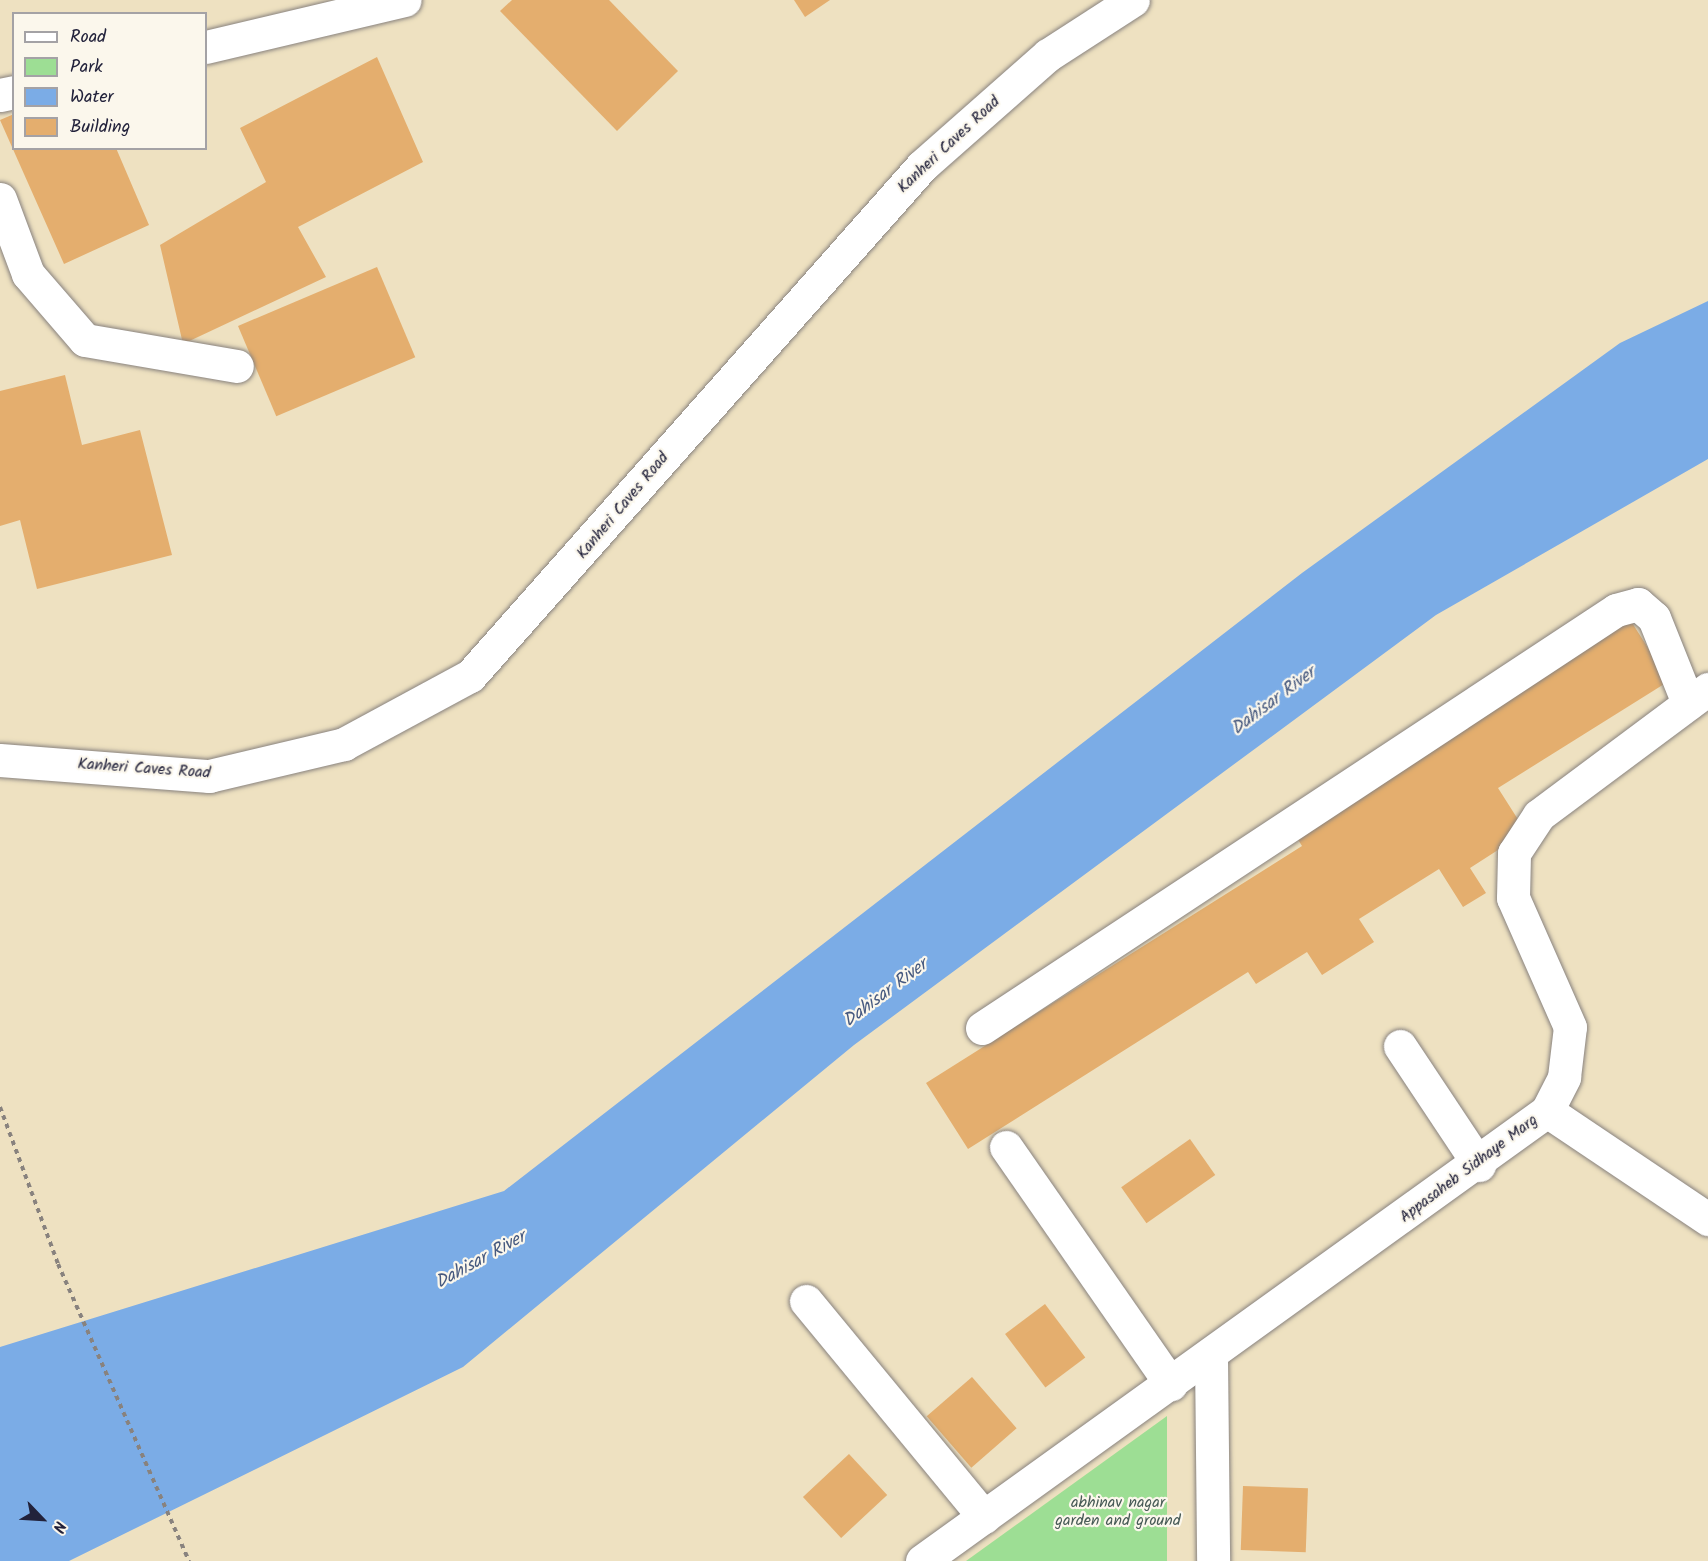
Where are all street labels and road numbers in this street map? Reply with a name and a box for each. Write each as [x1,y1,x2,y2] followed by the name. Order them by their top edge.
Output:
[894,93,1004,197] street label: Kanheri Caves Road
[573,449,673,563] street label: Kanheri Caves Road
[77,755,211,783] street label: Kanheri Caves Road
[1396,1111,1542,1227] street label: Appasaheb Sidhaye Marg

